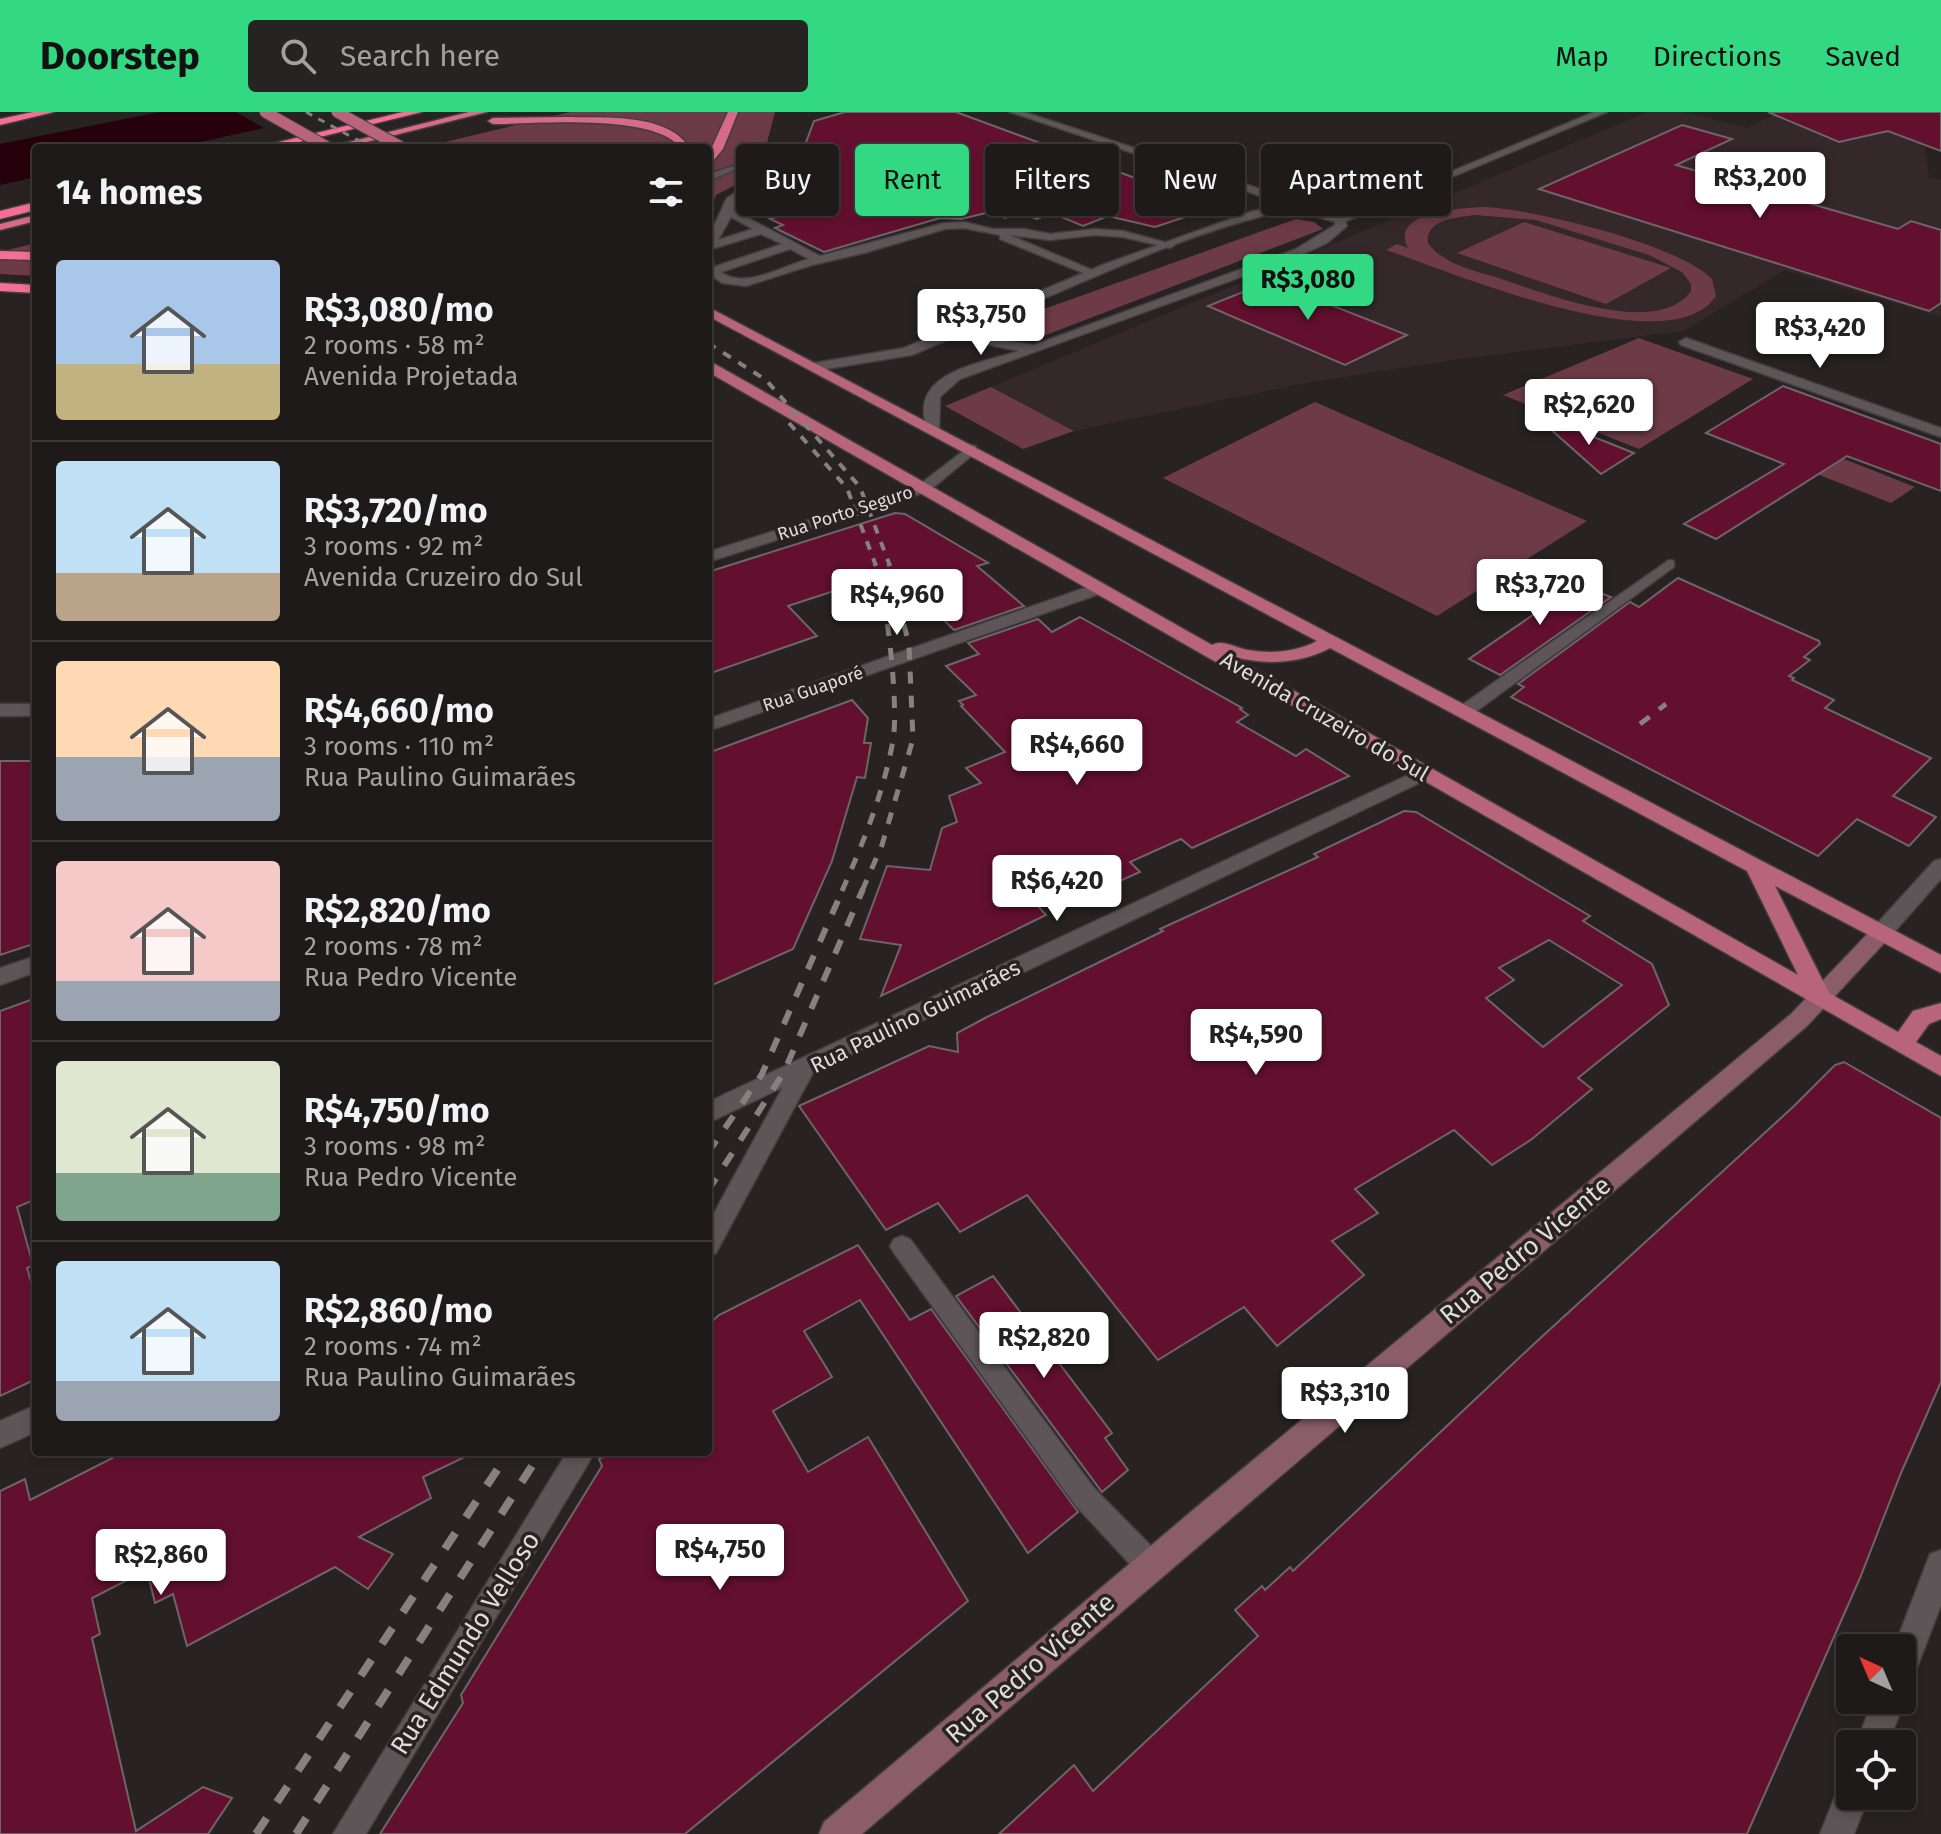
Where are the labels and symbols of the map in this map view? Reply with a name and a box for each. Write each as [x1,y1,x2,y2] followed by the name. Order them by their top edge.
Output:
[1686,152,1834,220] pin: R$3,200
[1234,254,1382,322] pin: R$3,080
[907,289,1055,357] pin: R$3,750
[1746,302,1894,370] pin: R$3,420
[1515,379,1663,447] pin: R$2,620
[775,481,915,545] street label: Rua Porto Seguro
[1466,559,1614,627] pin: R$3,720
[823,569,971,637] pin: R$4,960
[1216,646,1434,787] street label: Avenida Cruzeiro do Sul
[760,662,866,716] street label: Rua Guaporé
[1003,719,1151,787] pin: R$4,660
[983,855,1131,923] pin: R$6,420
[806,954,1025,1079] street label: Rua Paulino Guimarães
[1182,1009,1330,1077] pin: R$4,590
[1434,1170,1617,1331] street label: Rua Pedro Vicente
[970,1312,1118,1380] pin: R$2,820
[1271,1367,1419,1435] pin: R$3,310
[646,1524,794,1592] pin: R$4,750
[384,1526,547,1760] street label: Rua Edmundo Velloso
[87,1529,235,1597] pin: R$2,860
[940,1587,1121,1750] street label: Rua Pedro Vicente
[1836,1634,1916,1714] north arrow

